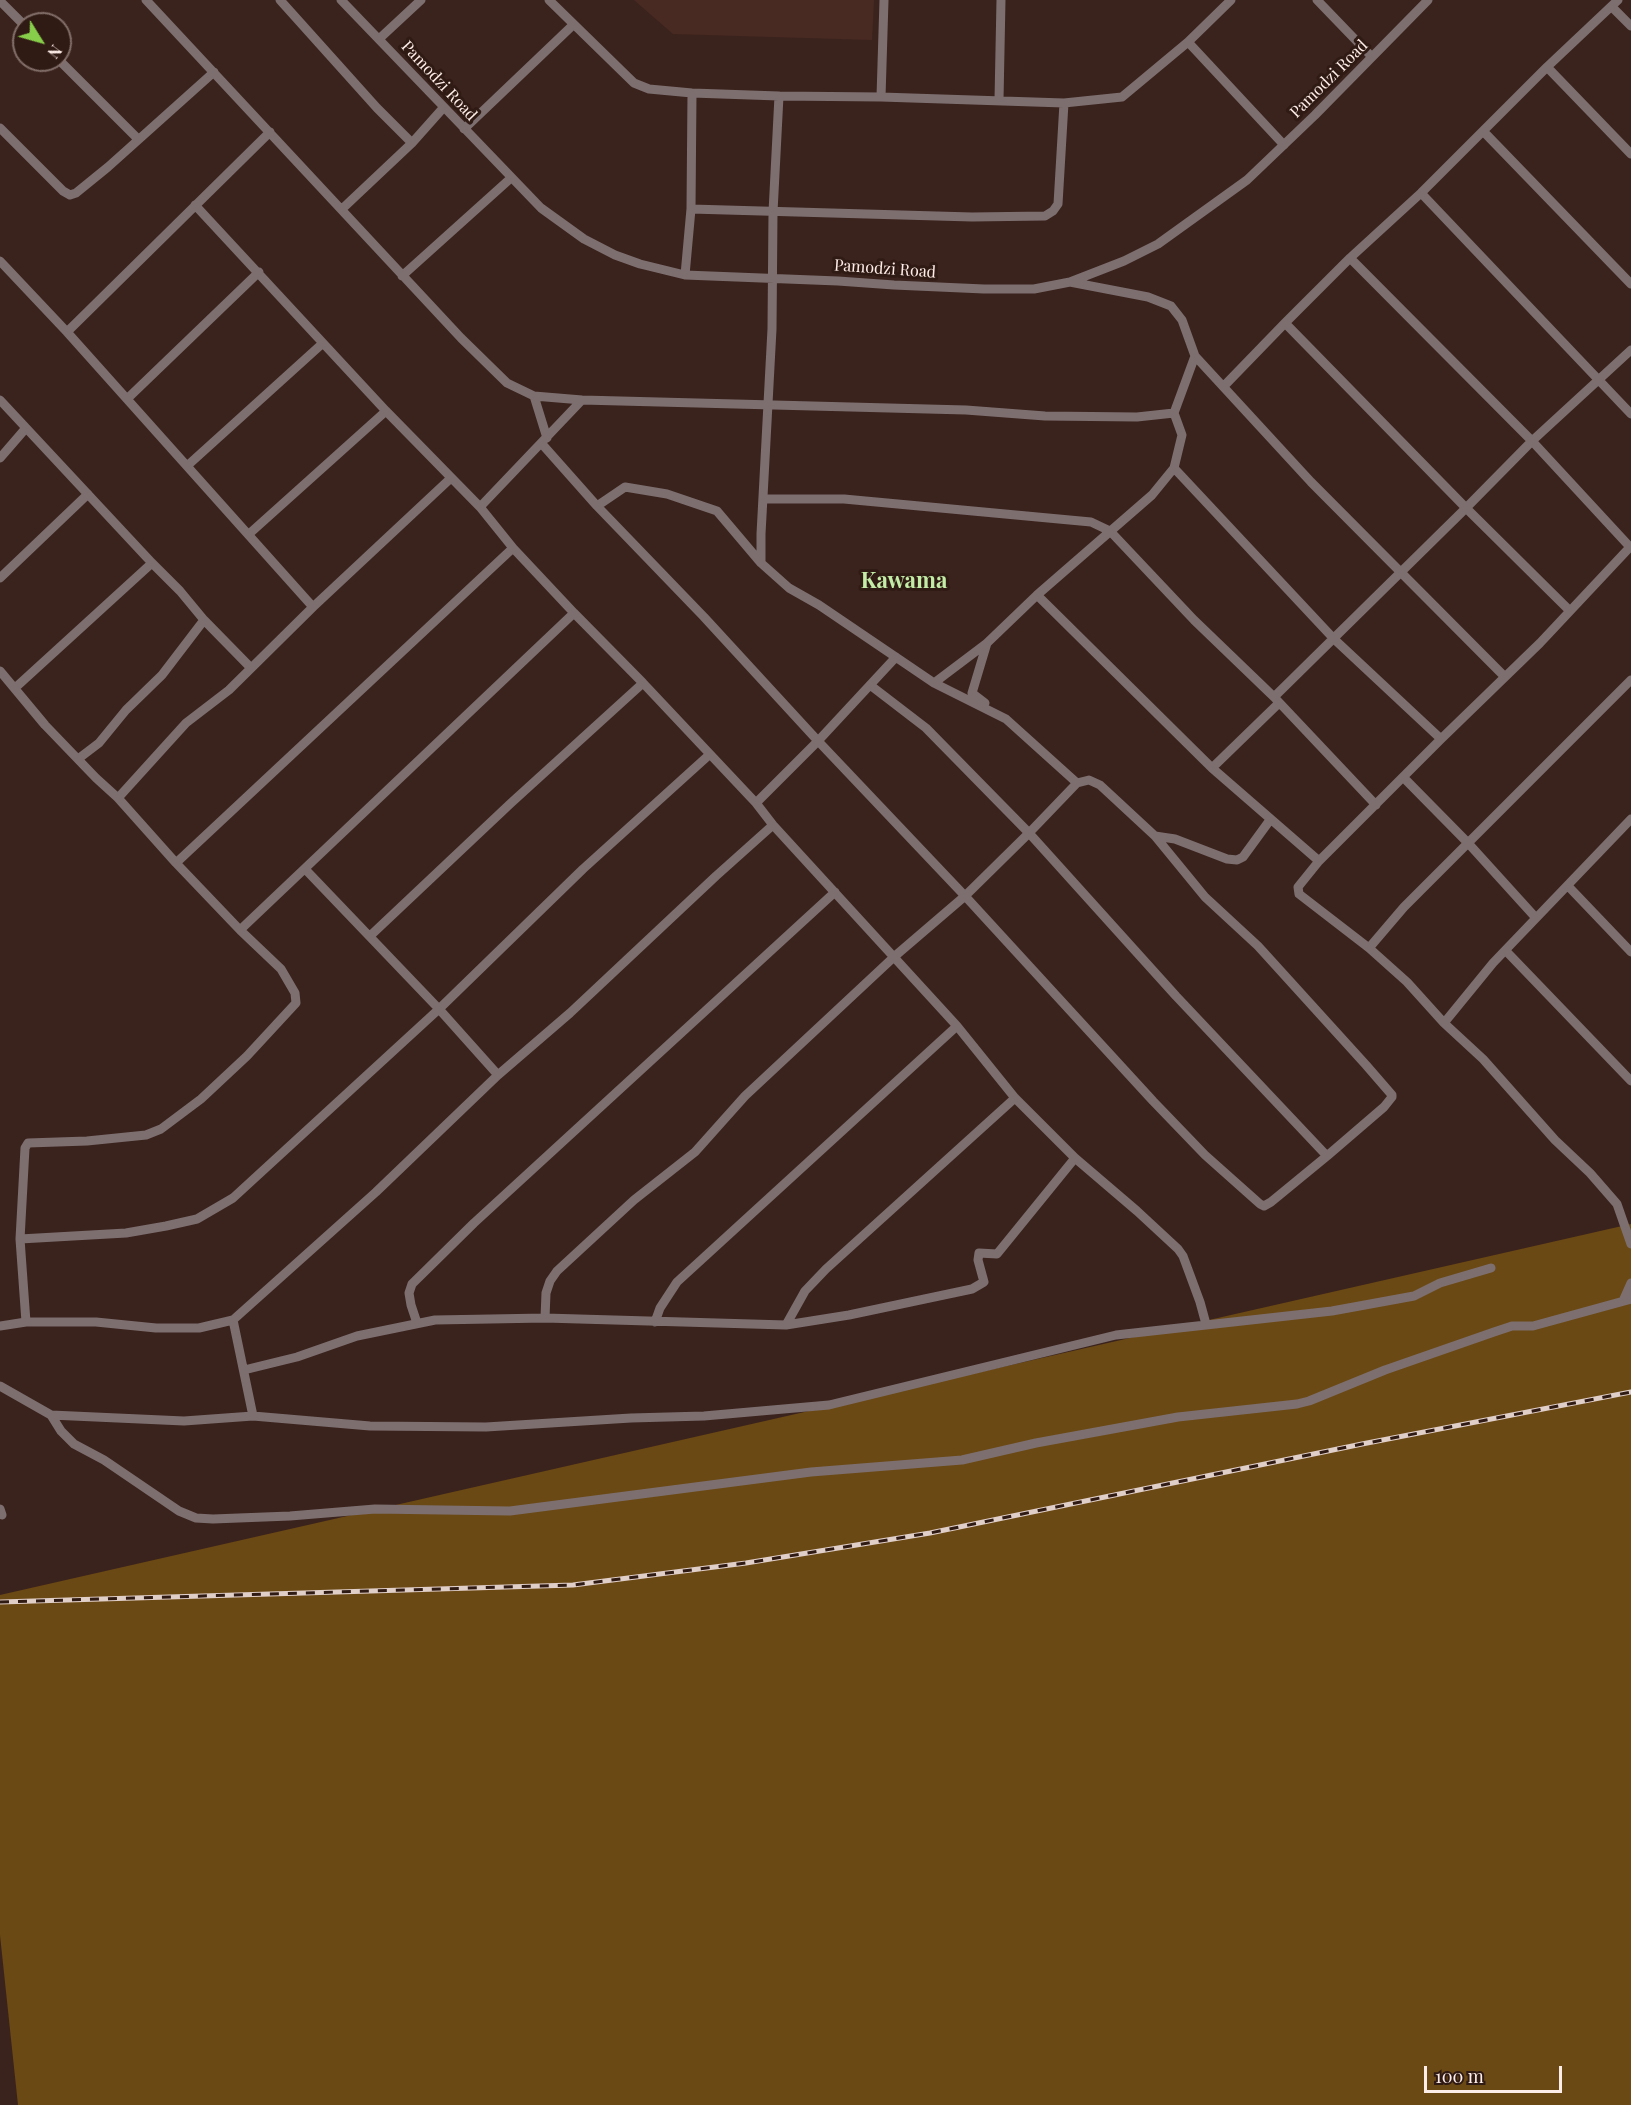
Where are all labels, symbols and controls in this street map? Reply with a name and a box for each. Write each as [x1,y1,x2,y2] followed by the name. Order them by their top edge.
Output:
[12,12,72,72] north arrow
[1286,36,1372,122] street label: Pamodzi Road
[397,37,481,125] street label: Pamodzi Road
[43,41,67,63] text: N
[833,256,937,282] street label: Pamodzi Road
[861,568,947,594] district label: Kawama
[1427,2054,1565,2092] scale bar
[1435,2064,1484,2088] text: 100 m

